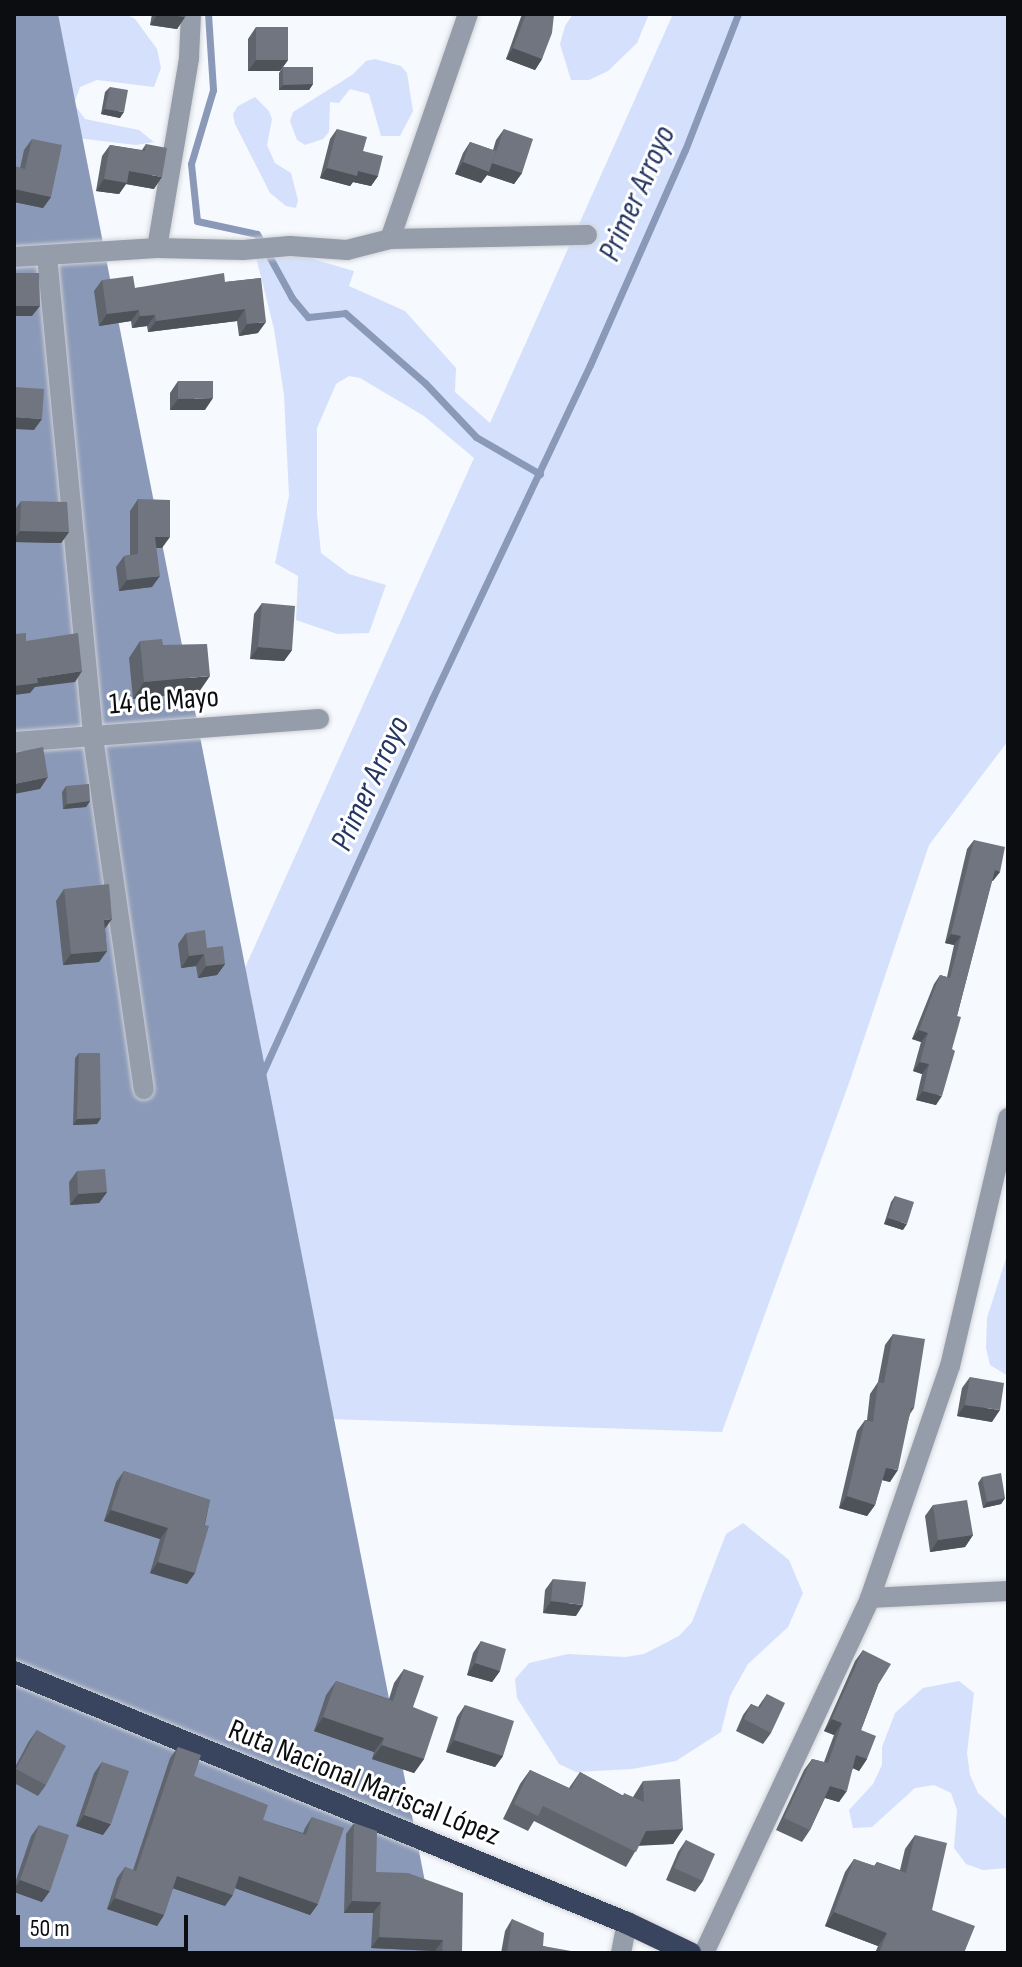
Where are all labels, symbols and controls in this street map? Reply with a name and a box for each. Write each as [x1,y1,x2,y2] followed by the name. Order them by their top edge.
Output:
[591,121,685,267] water label: Primer Arroyo
[108,679,220,723] street label: 14 de Mayo
[323,711,419,857] water label: Primer Arroyo
[223,1712,505,1854] street label: Ruta Nacional Mariscal López
[20,1899,192,1949] scale bar
[30,1914,70,1943] text: 50 m

